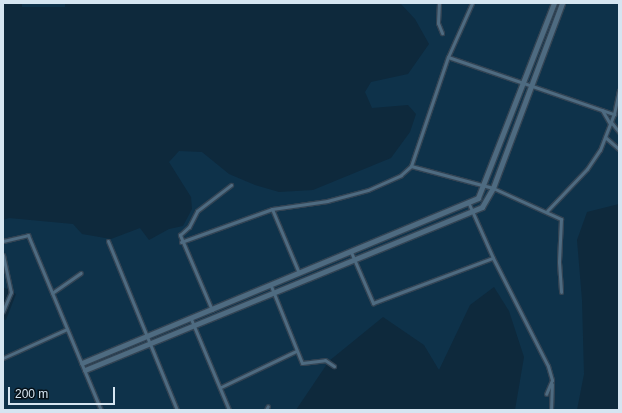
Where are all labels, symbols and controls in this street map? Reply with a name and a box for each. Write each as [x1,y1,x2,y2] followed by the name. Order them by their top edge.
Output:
[10,379,117,405] scale bar
[15,387,48,401] text: 200 m

